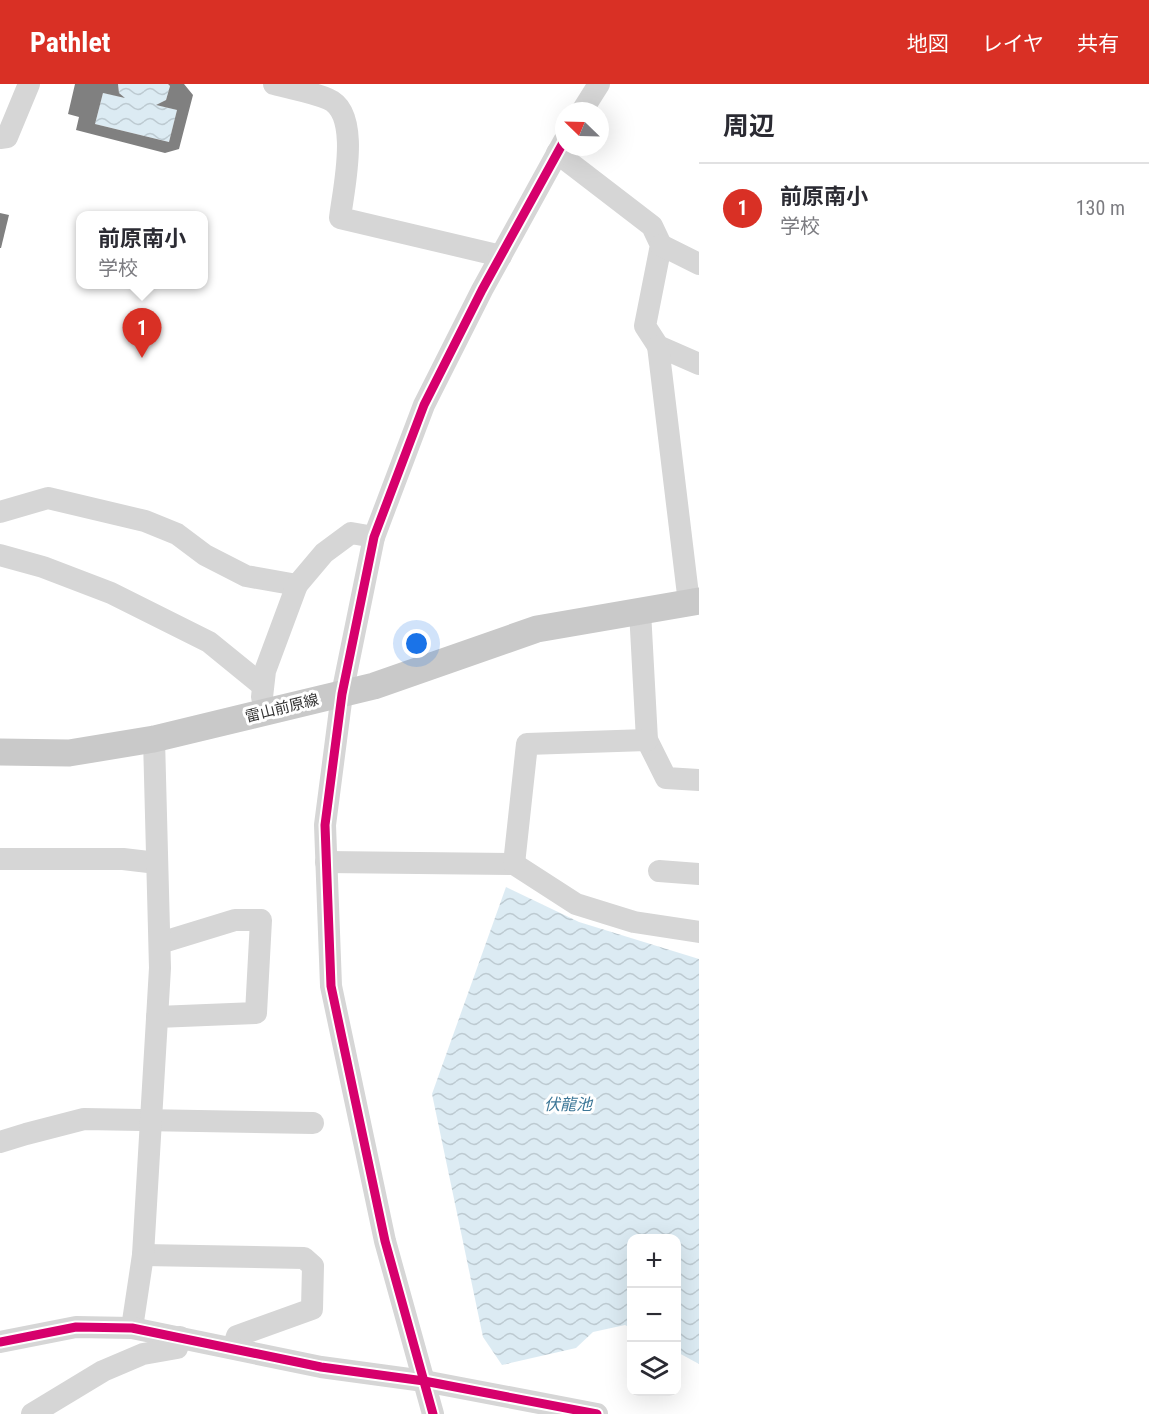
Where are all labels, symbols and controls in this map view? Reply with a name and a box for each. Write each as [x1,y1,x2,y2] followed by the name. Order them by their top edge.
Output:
[30,26,110,59] text: Pathlet
[907,32,949,56] text: 地図
[982,32,1044,56] text: レイヤ
[1077,32,1119,56] text: 共有
[555,102,609,156] north arrow
[723,111,775,141] text: 周辺
[780,184,868,209] text: 前原南小
[737,196,748,220] text: 1
[1076,196,1125,220] text: 130 m
[76,211,208,289] popup
[780,214,820,238] text: 学校
[98,226,186,251] text: 前原南小
[98,256,138,280] text: 学校
[122,308,162,358] pin: 1
[402,629,431,658] your location
[243,690,321,726] street label: 雷山前原線
[544,1095,594,1114] water label: 伏龍池
[627,1234,681,1396] map controls
[627,1234,681,1288] button: +
[627,1288,681,1342] button: −
[627,1342,681,1396] button: layers

